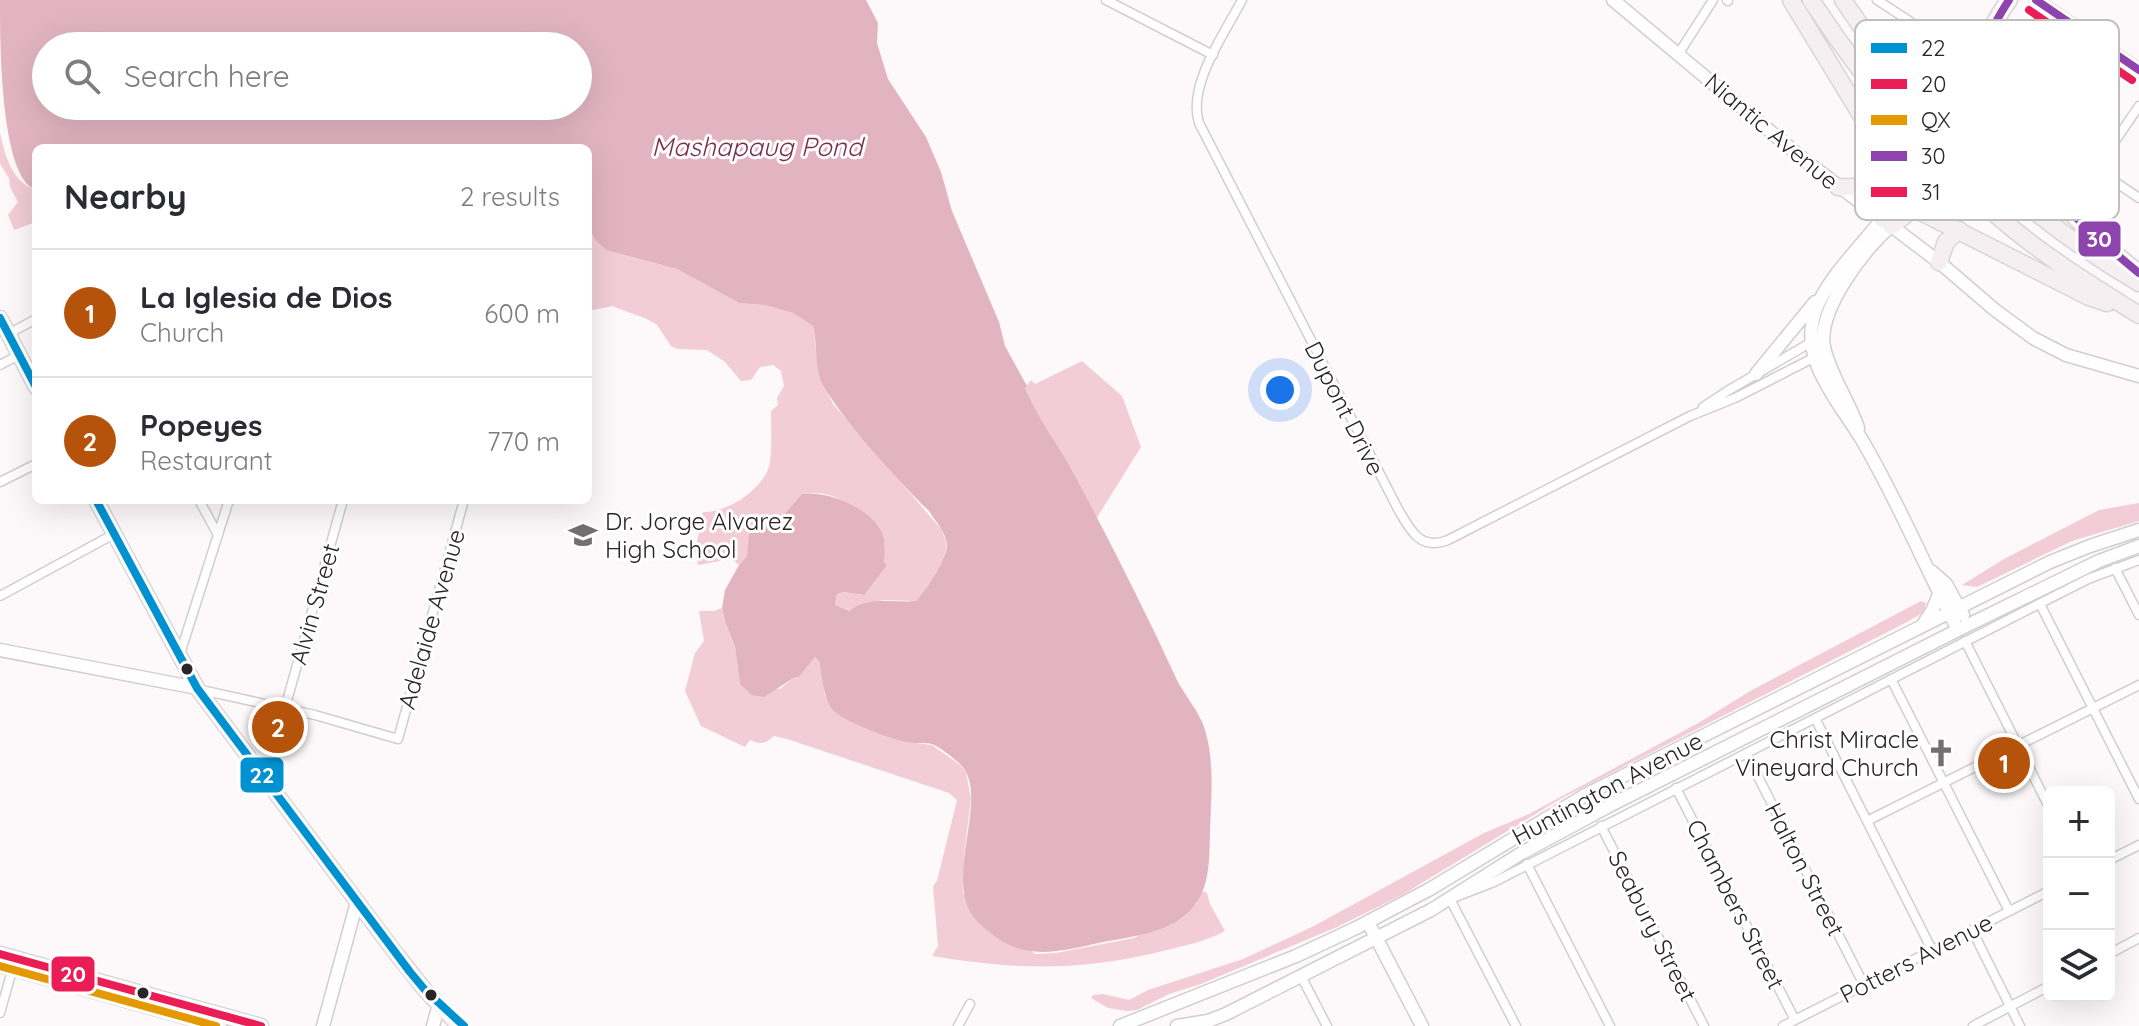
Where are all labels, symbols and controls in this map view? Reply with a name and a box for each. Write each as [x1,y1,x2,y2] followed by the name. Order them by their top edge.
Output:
[1855,20,2119,220] legend
[32,32,592,120] search box
[1921,34,1945,62] text: 22
[60,54,104,98] icon: search
[124,57,290,95] text: Search here
[1699,66,1845,196] street label: Niantic Avenue
[1921,70,1946,98] text: 20
[1921,106,1951,134] text: QX
[652,130,866,163] water label: Mashapaug Pond
[1921,142,1946,170] text: 30
[64,175,187,218] text: Nearby
[1921,178,1941,206] text: 31
[460,180,560,213] text: 2 results
[2077,220,2122,258] line badge: 30
[2086,225,2112,253] text: 30
[140,278,392,316] text: La Iglesia de Dios
[85,297,95,330] text: 1
[484,297,560,330] text: 600 m
[140,316,224,349] text: Church
[1298,336,1392,480] street label: Dupont Drive
[1260,370,1300,410] your location
[140,406,263,444] text: Popeyes
[83,425,97,458] text: 2
[487,425,560,458] text: 770 m
[140,444,273,477] text: Restaurant
[605,506,793,564] place label: Dr. Jorge Alvarez High School
[568,520,598,550] school or university icon: Dr. Jorge Alvarez High School
[391,526,471,712] street label: Adelaide Avenue
[282,540,346,668] street label: Alvin Street
[179,661,195,677] unlabelled marker
[252,697,304,757] pin: 2
[1735,724,1919,782] place label: Christ Miracle Vineyard Church
[1506,725,1708,851] street label: Huntington Avenue
[1978,733,2030,793] pin: 1
[1926,738,1956,768] church icon: Christ Miracle Vineyard Church
[239,756,285,794] line badge: 22
[249,761,275,789] text: 22
[2043,786,2115,1002] map controls
[2043,786,2115,858] button: +
[1759,797,1851,941] street label: Halton Street
[1680,814,1792,994] street label: Chambers Street
[1602,846,1704,1006] street label: Seabury Street
[2043,858,2115,930] button: −
[1835,907,1997,1009] street label: Potters Avenue
[2043,930,2115,1002] button: layers
[50,955,96,993] line badge: 20
[60,960,86,988] text: 20
[135,985,151,1001] unlabelled marker
[423,987,439,1003] unlabelled marker

